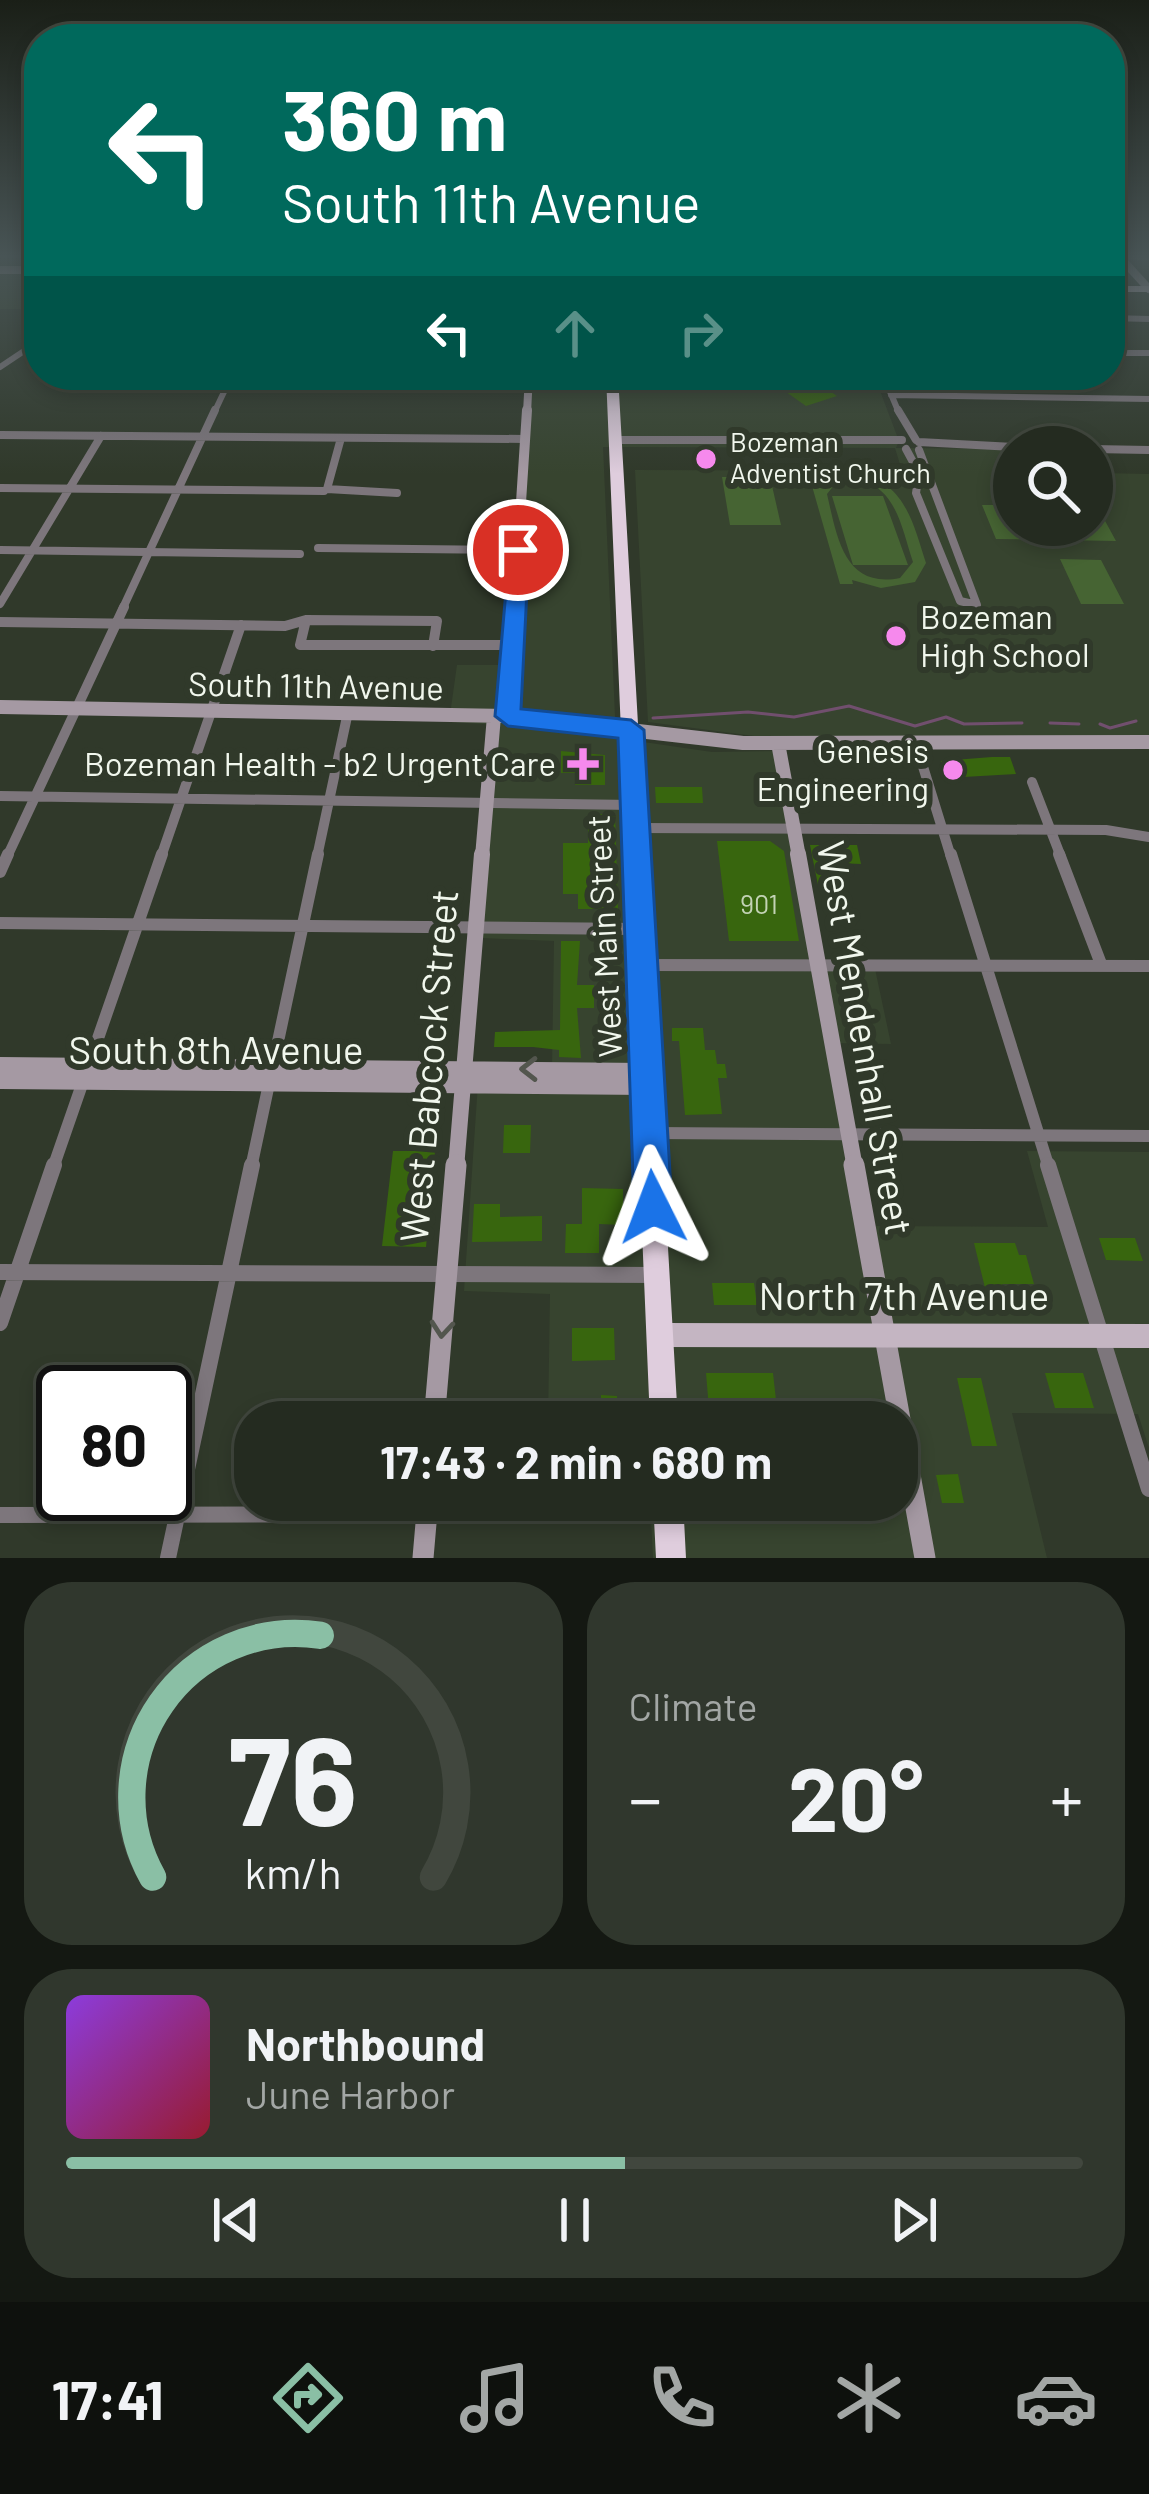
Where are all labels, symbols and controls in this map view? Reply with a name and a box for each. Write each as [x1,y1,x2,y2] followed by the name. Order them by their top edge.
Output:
[282,67,507,168] text: 360 m
[84,72,240,228] icon: left
[282,169,701,234] text: South 11th Avenue
[416,300,482,366] icon: left
[542,300,608,366] icon: ahead
[668,300,734,366] icon: right
[730,425,931,488] place label: Bozeman Adventist Church
[993,426,1113,546] map controls
[993,426,1113,546] button: search
[693,446,719,472] marker: Bozeman Adventist Church
[467,499,569,601] pin
[485,517,551,583] icon: arrive
[920,596,1090,674] place label: Bozeman High School
[883,623,909,649] marker: Bozeman High School
[188,663,444,707] street label: South 11th Avenue
[757,730,929,808] place label: Genesis Engineering
[84,743,556,783] place label: Bozeman Health - b2 Urgent Care
[567,748,599,780] marker: Bozeman Health - b2 Urgent Care
[940,757,966,783] marker: Genesis Engineering
[577,814,629,1058] street label: West Main Street
[809,837,924,1238] street label: West Mendenhall Street
[389,887,466,1244] street label: West Babcock Street
[740,887,778,919] house number: 901
[68,1025,364,1072] street label: South 8th Avenue
[519,1056,538,1082] one-way arrow
[590,1144,716,1270] position arrow
[759,1271,1049,1318] street label: North 7th Avenue
[430,1320,456,1339] one-way arrow
[36,1365,192,1521] speed limit sign: 80
[380,1434,772,1488] text: 17:43 · 2 min · 680 m
[629,1682,758,1729] text: Climate
[229,1701,358,1851] text: 76
[788,1742,924,1850] text: 20°
[629,1757,662,1836] text: −
[1050,1757,1083,1836] text: +
[245,1845,342,1897] text: km/h
[246,2016,485,2070] text: Northbound
[246,2070,455,2117] text: June Harbor
[203,2187,269,2253] icon: previous
[542,2187,608,2253] icon: pause
[881,2187,947,2253] icon: next
[266,2356,350,2440] icon: directions
[453,2356,537,2440] icon: music
[640,2356,724,2440] icon: phone
[827,2356,911,2440] icon: climate
[1014,2356,1098,2440] icon: car
[51,2366,164,2431] text: 17:41

